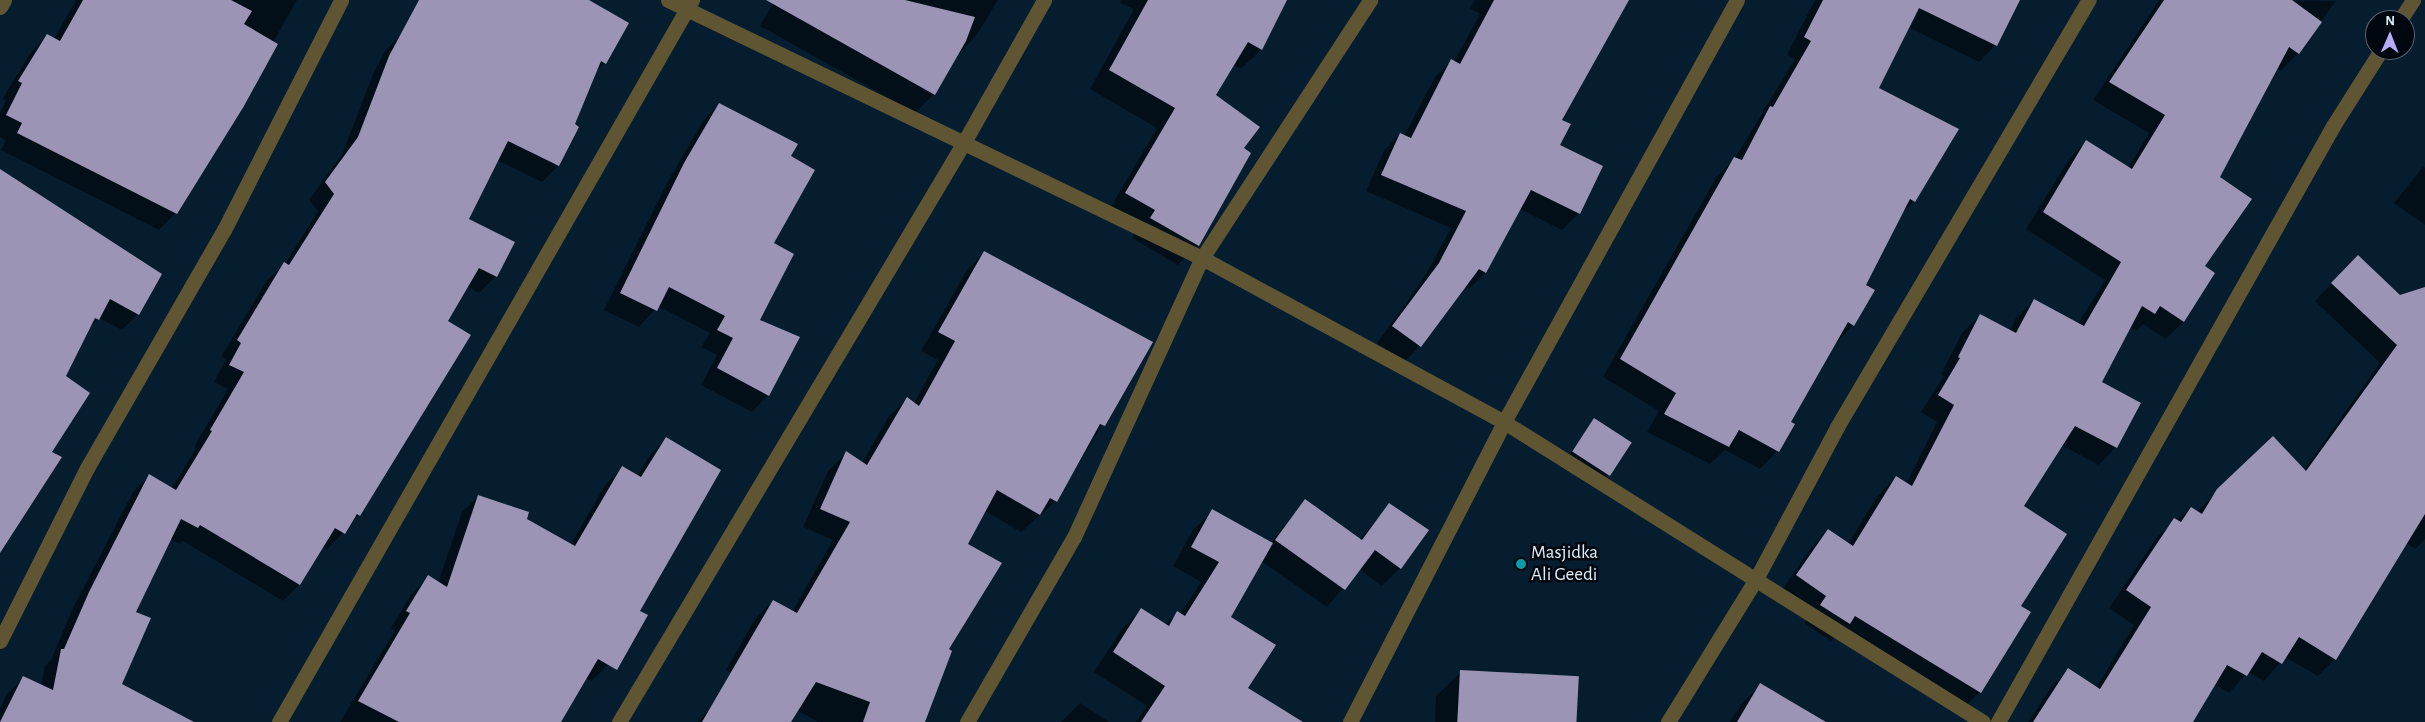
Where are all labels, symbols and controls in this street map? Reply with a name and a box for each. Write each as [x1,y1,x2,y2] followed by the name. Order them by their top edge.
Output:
[2365,10,2415,60] north arrow
[2385,14,2395,28] text: N
[1531,542,1598,586] place label: Masjidka Ali Geedi
[1515,558,1527,570] marker: Masjidka Ali Geedi

